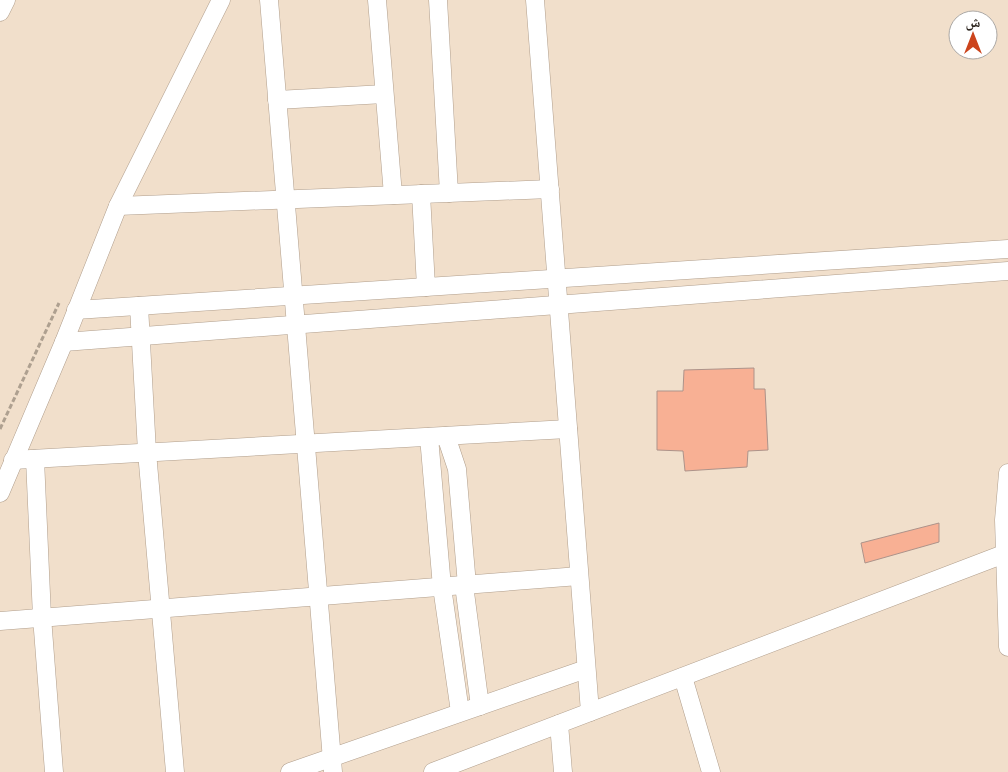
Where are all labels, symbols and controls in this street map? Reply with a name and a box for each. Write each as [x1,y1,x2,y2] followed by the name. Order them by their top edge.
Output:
[948,10,998,60] north arrow
[966,12,981,31] text: ش

